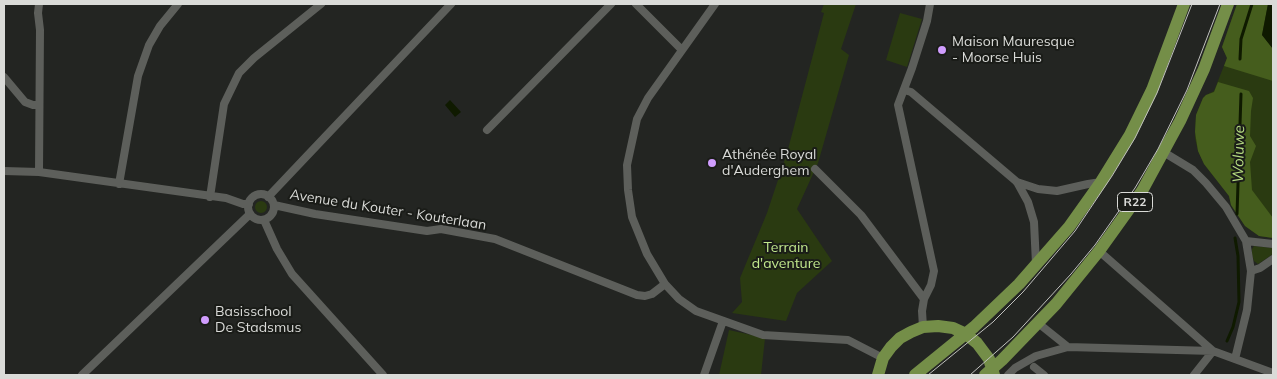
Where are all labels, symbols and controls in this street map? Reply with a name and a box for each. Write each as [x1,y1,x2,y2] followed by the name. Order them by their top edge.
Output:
[952,34,1075,66] place label: Maison Mauresque - Moorse Huis
[936,44,948,56] marker: Maison Mauresque - Moorse Huis
[1229,125,1249,183] water label: Woluwe
[722,147,816,180] place label: Athénée Royal d'Auderghem
[706,157,718,169] marker: Athénée Royal d'Auderghem
[288,186,488,234] street label: Avenue du Kouter - Kouterlaan
[1118,192,1152,212] road number: R22
[752,240,820,272] park label: Terrain d'aventure
[215,304,301,336] place label: Basisschool De Stadsmus
[199,314,211,326] marker: Basisschool De Stadsmus

